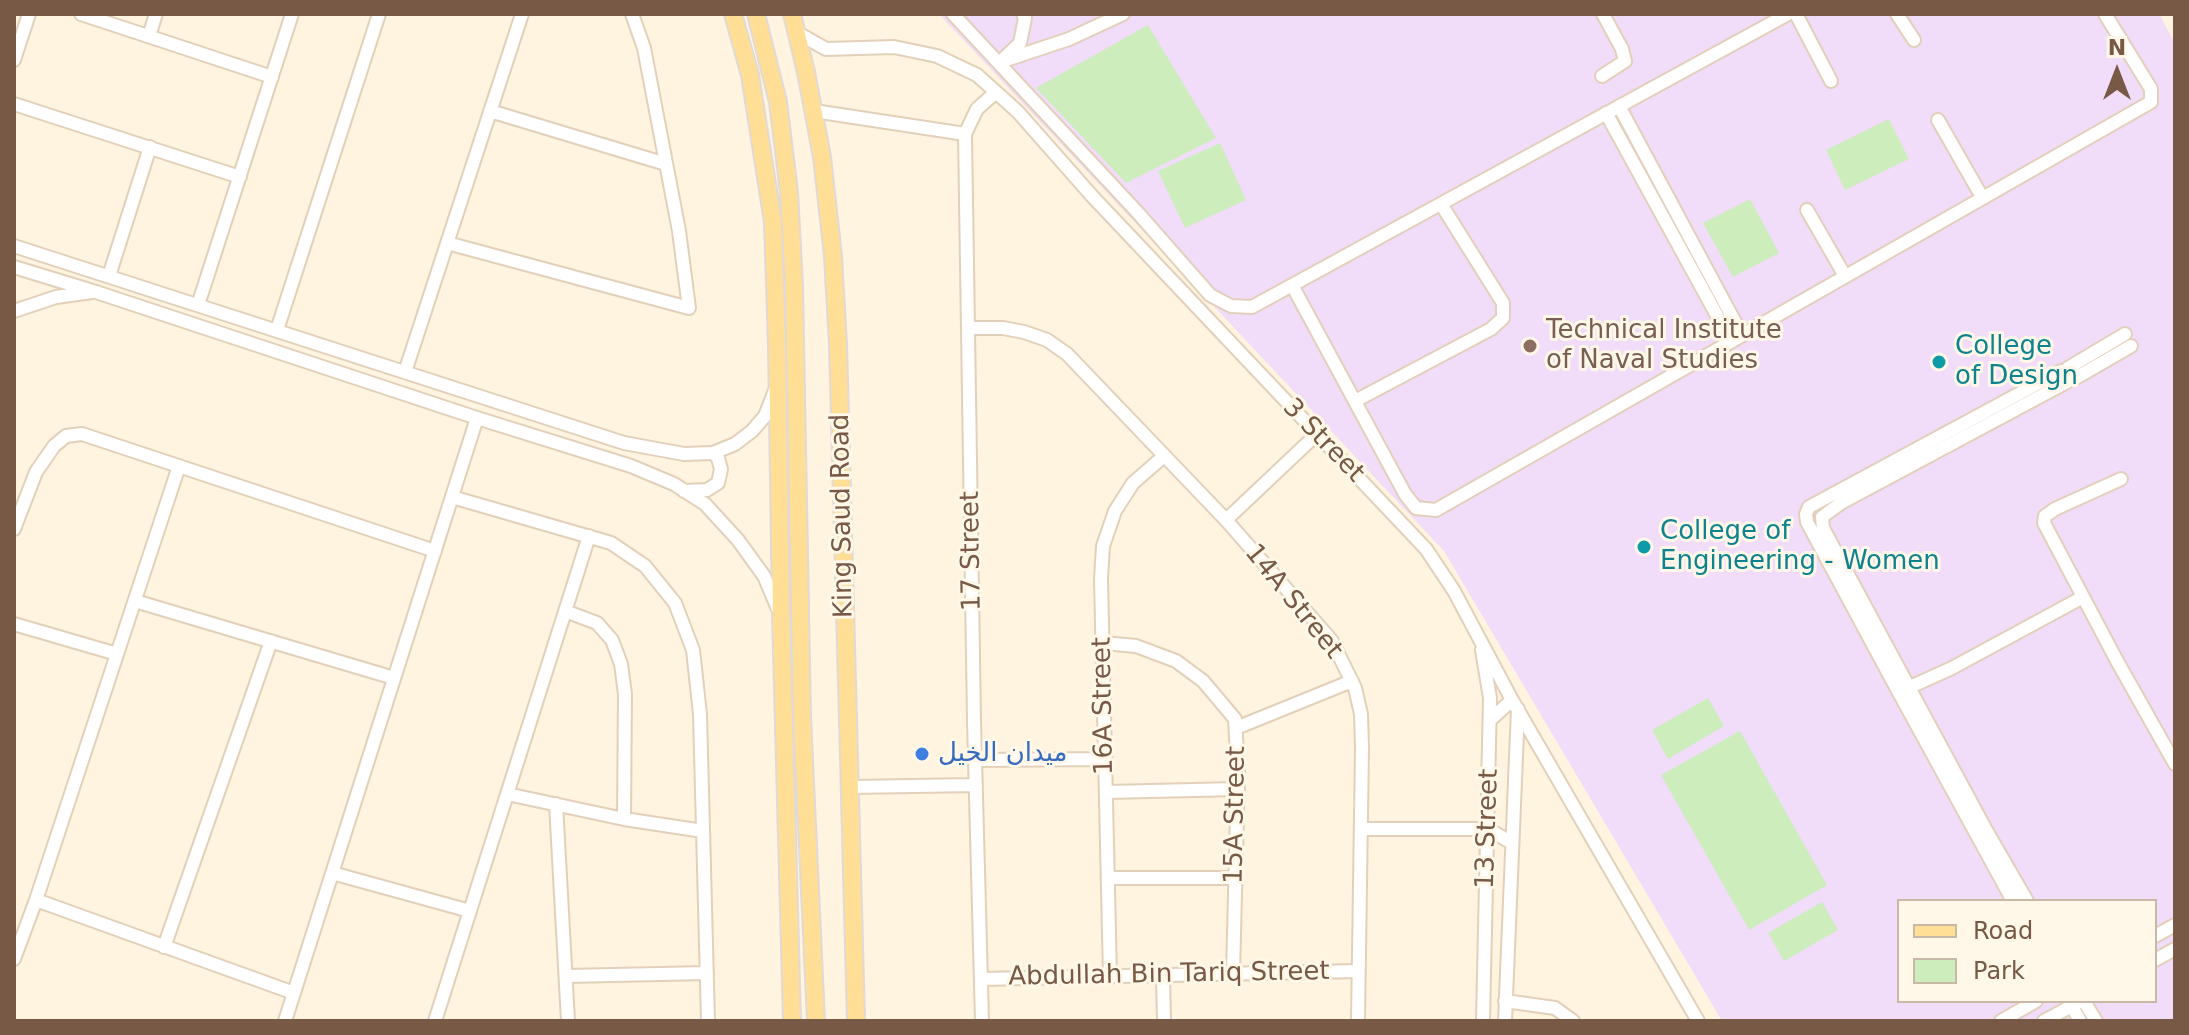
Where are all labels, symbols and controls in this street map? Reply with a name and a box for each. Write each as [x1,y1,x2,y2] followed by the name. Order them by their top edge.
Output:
[2077,32,2157,112] north arrow
[2108,35,2126,60] text: N
[1546,315,1782,376] place label: Technical Institute of Naval Studies
[1955,331,2078,392] place label: College of Design
[1521,337,1539,355] marker: Technical Institute of Naval Studies
[1930,353,1948,371] marker: College of Design
[1276,393,1370,489] street label: 3 Street
[826,414,860,618] street label: King Saud Road
[955,491,989,611] street label: 17 Street
[1660,516,1940,578] place label: College of Engineering - Women
[1635,538,1653,556] marker: College of Engineering - Women
[1237,539,1349,665] street label: 14A Street
[1087,637,1121,775] street label: 16A Street
[938,738,1067,770] place label: ميدان الخيل
[913,745,931,763] marker: ميدان الخيل
[1219,746,1253,884] street label: 15A Street
[1470,768,1506,890] street label: 13 Street
[1897,899,2157,1003] legend
[1973,917,2033,945] text: Road
[1008,957,1330,993] street label: Abdullah Bin Tariq Street
[1973,957,2025,985] text: Park

